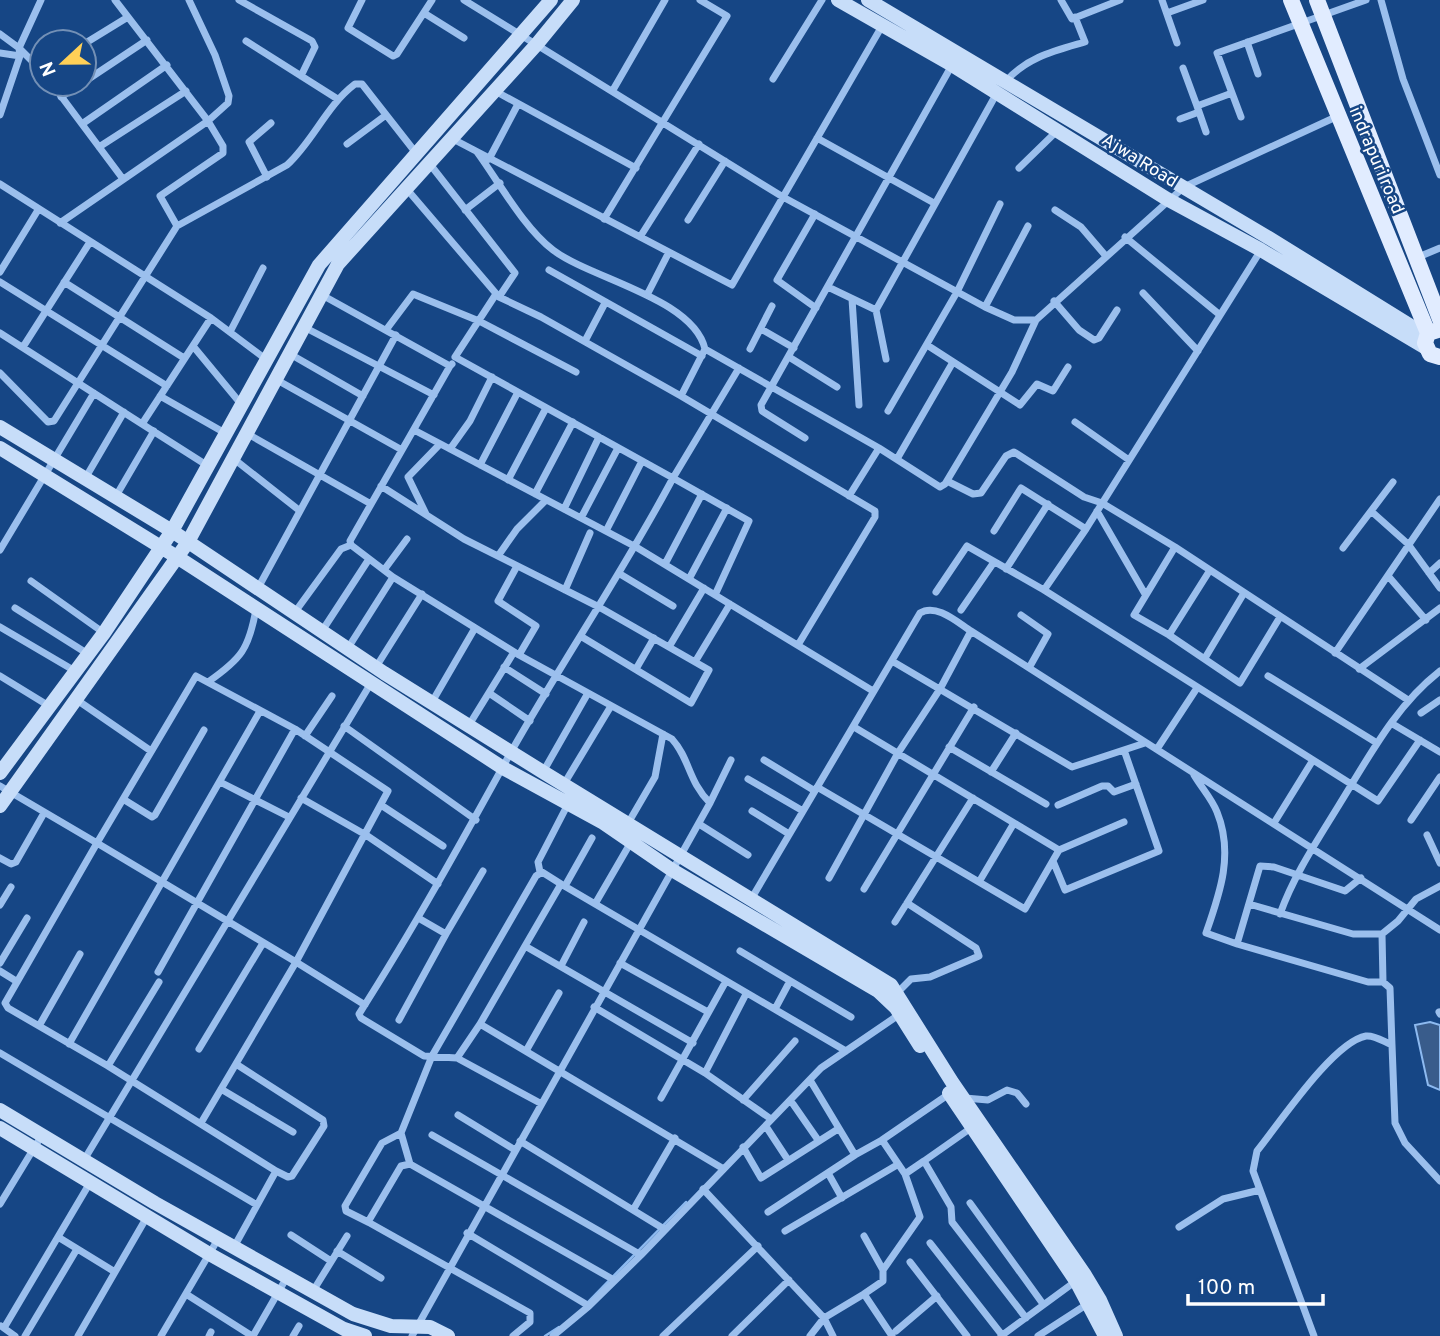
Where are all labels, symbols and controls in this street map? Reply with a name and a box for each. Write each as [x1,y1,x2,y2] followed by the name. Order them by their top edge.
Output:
[28,28,98,98] north arrow
[35,58,63,79] text: N
[1343,103,1409,218] street label: indrapuri road
[1097,129,1182,194] street label: Ajwa Road
[1188,1262,1323,1306] scale bar
[1198,1275,1255,1302] text: 100 m

